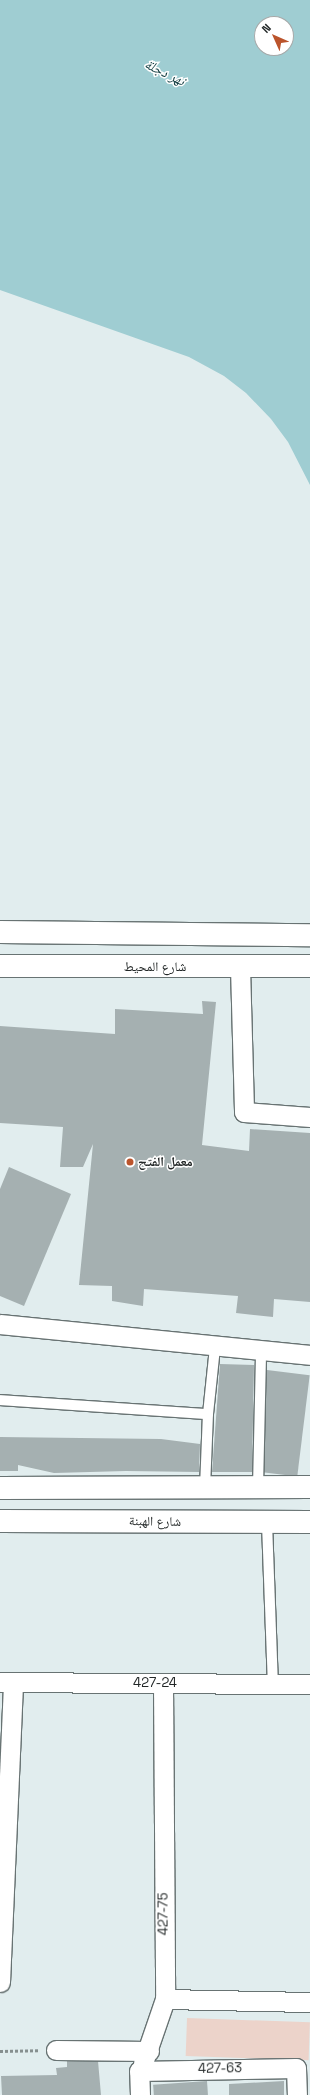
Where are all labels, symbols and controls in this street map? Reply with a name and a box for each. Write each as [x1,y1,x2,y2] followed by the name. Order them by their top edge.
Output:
[254,16,294,56] north arrow
[259,21,274,36] text: N
[142,55,188,89] water label: نهر دجلة
[124,959,186,975] street label: شارع المحيط
[138,1154,193,1170] place label: معمل الفتح
[125,1157,135,1167] marker: معمل الفتح
[129,1514,181,1530] street label: شارع الهبنة
[133,1675,177,1691] street label: 427-24
[156,1893,172,1935] street label: 427-75
[198,2061,242,2077] street label: 427-63

